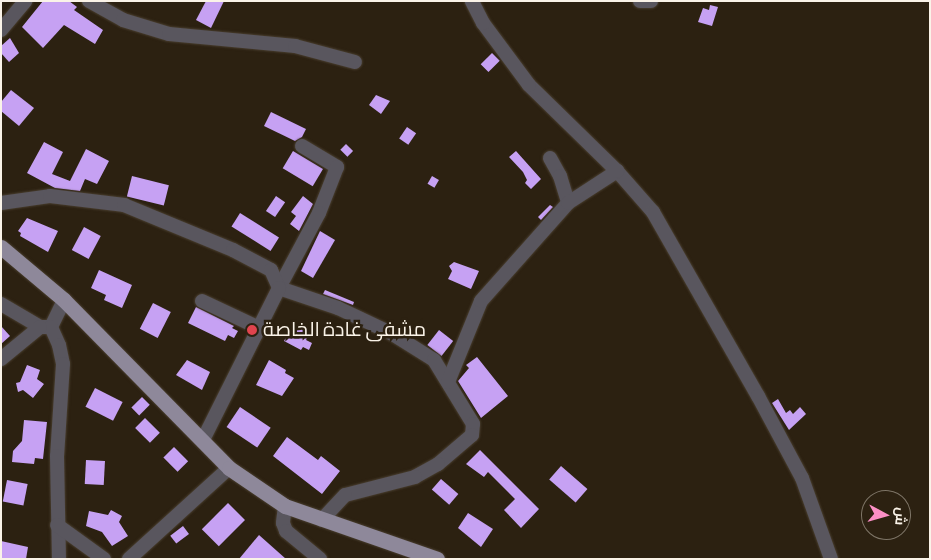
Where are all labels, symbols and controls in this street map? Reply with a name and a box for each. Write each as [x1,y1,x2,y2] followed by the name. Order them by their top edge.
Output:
[263,318,426,342] place label: مشفى غادة الخاصة
[245,323,259,337] marker: مشفى غادة الخاصة
[861,490,911,540] north arrow
[892,507,908,526] text: ش

